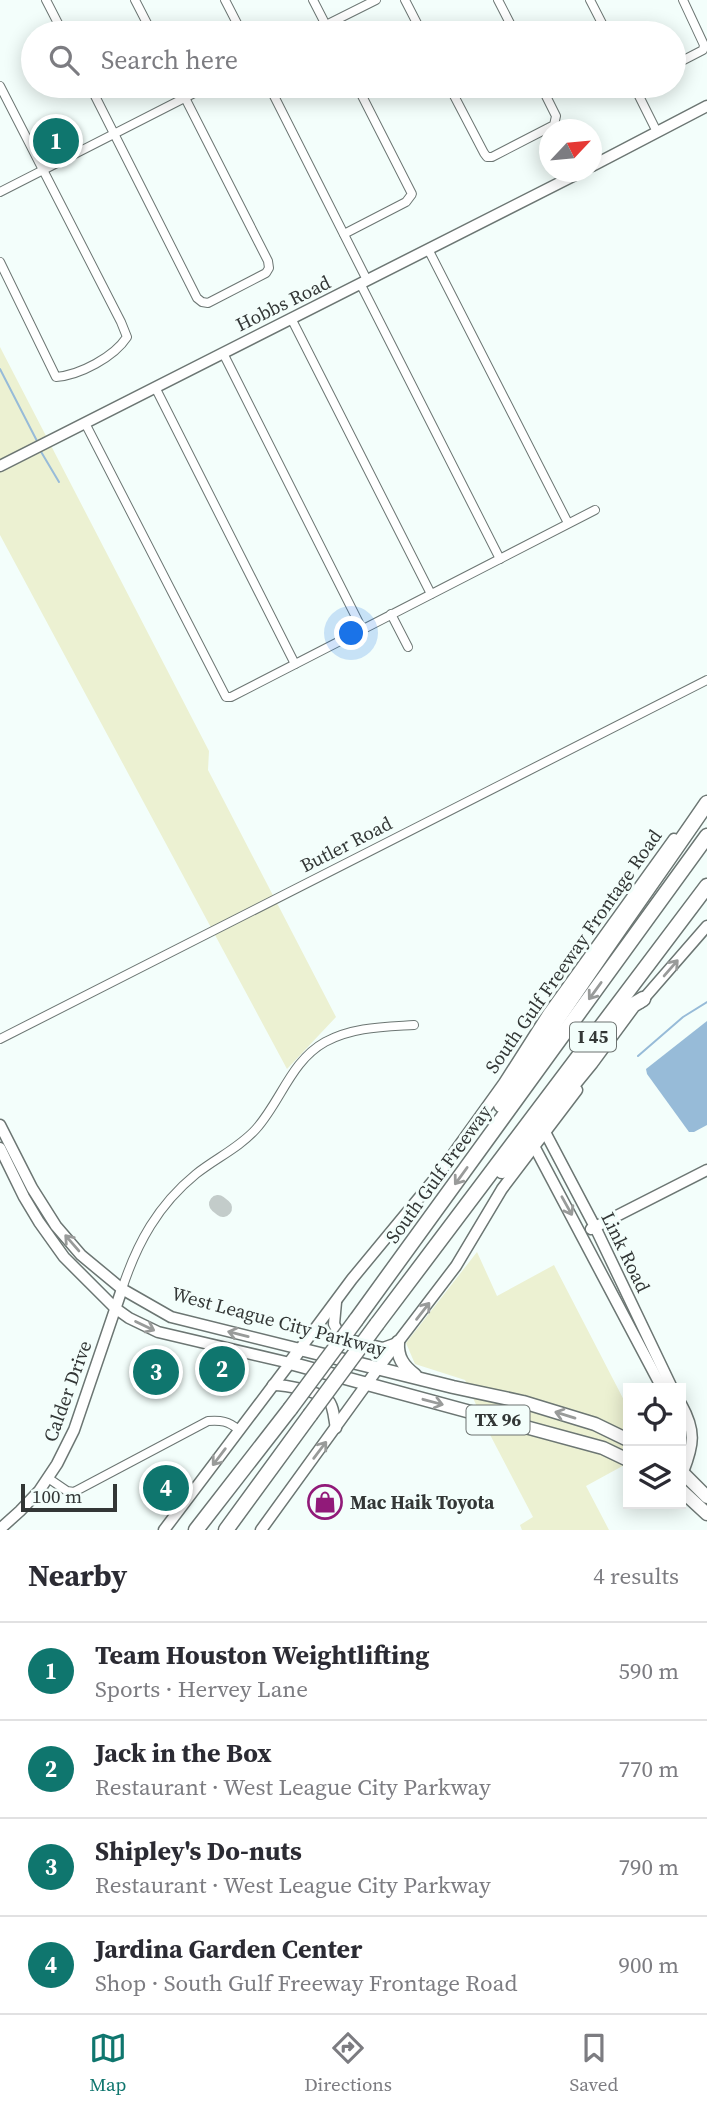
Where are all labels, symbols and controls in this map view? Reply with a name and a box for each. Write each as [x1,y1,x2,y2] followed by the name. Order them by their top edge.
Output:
[21,21,686,98] search box
[45,41,83,79] icon: search
[101,42,238,78] text: Search here
[33,115,79,167] pin: 1
[539,119,602,182] north arrow
[231,269,335,337] street label: Hobbs Road
[334,616,368,650] your location
[296,810,397,878] street label: Butler Road
[479,824,668,1078] street label: South Gulf Freeway Frontage Road
[662,960,679,977] one-way arrow
[588,981,602,1000] one-way arrow
[570,1022,616,1052] road number: I 45
[379,1099,497,1248] street label: South Gulf Freeway
[454,1166,468,1185] one-way arrow
[560,1195,574,1216] one-way arrow
[595,1207,657,1297] street label: Link Road
[64,1235,80,1253] one-way arrow
[169,1280,389,1362] street label: West League City Parkway
[415,1302,430,1320] one-way arrow
[134,1319,155,1333] one-way arrow
[227,1327,249,1340] one-way arrow
[37,1337,97,1445] street label: Calder Drive
[199,1343,245,1395] pin: 2
[133,1346,179,1398] pin: 3
[623,1383,686,1509] map controls
[623,1383,686,1446] button: locate
[421,1397,443,1410] one-way arrow
[466,1406,530,1434] road number: TX 96
[554,1407,576,1420] one-way arrow
[312,1441,327,1460] one-way arrow
[623,1446,686,1509] button: layers
[212,1447,226,1466] one-way arrow
[143,1462,189,1514] pin: 4
[21,1481,117,1513] scale bar
[32,1483,82,1509] text: 100 m
[306,1483,344,1521] shop icon: Mac Haik Toyota
[350,1489,495,1515] place label: Mac Haik Toyota
[28,1555,127,1596] text: Nearby
[593,1560,679,1592] text: 4 results
[95,1637,429,1673] text: Team Houston Weightlifting
[45,1655,57,1687] text: 1
[618,1655,679,1687] text: 590 m
[95,1673,308,1705] text: Sports · Hervey Lane
[95,1735,272,1771] text: Jack in the Box
[45,1753,57,1785] text: 2
[618,1753,679,1785] text: 770 m
[95,1771,491,1803] text: Restaurant · West League City Parkway
[95,1833,302,1869] text: Shipley's Do-nuts
[45,1851,57,1883] text: 3
[618,1851,679,1883] text: 790 m
[95,1869,491,1901] text: Restaurant · West League City Parkway
[95,1931,362,1967] text: Jardina Garden Center
[45,1949,57,1981] text: 4
[618,1949,679,1981] text: 900 m
[95,1967,518,1999] text: Shop · South Gulf Freeway Frontage Road
[89,2029,127,2097] tab: Map
[304,2029,392,2097] tab: Directions
[570,2029,618,2097] tab: Saved

